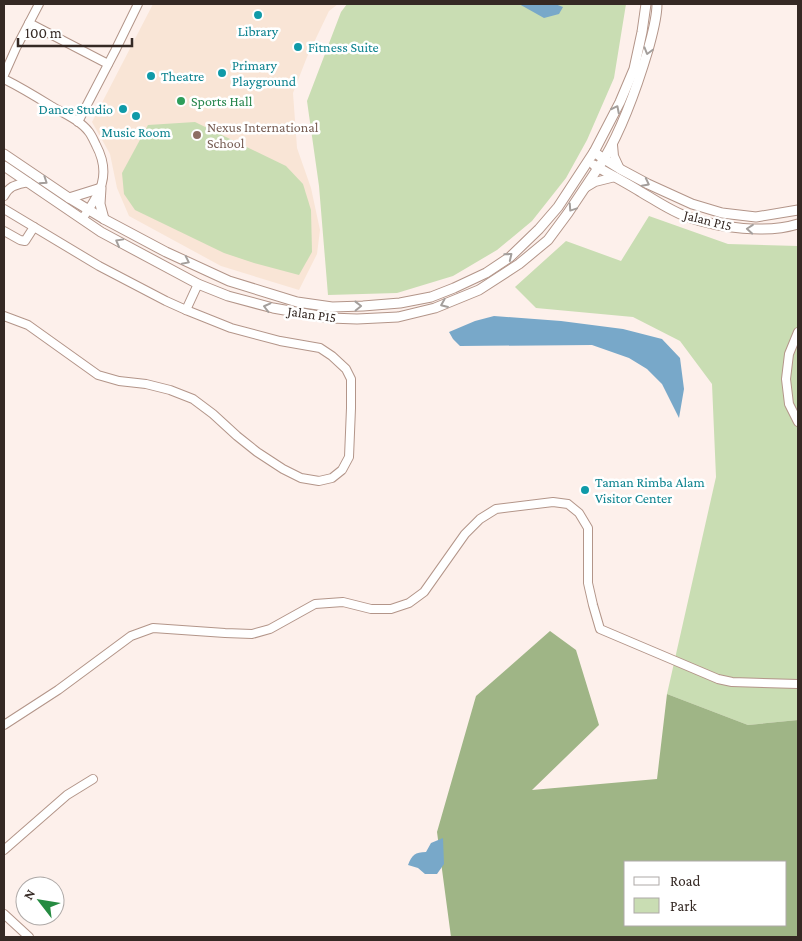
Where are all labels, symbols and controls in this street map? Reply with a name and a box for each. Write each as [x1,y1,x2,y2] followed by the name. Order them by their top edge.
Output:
[252,9,264,21] marker: Library
[18,15,131,47] scale bar
[238,23,279,39] place label: Library
[25,25,62,41] text: 100 m
[308,39,379,55] place label: Fitness Suite
[292,41,304,53] marker: Fitness Suite
[643,47,653,55] one-way arrow
[232,57,297,89] place label: Primary Playground
[216,67,228,79] marker: Primary Playground
[161,68,204,84] place label: Theatre
[145,70,157,82] marker: Theatre
[191,93,253,109] place label: Sports Hall
[175,95,187,107] marker: Sports Hall
[39,101,113,117] place label: Dance Studio
[117,103,129,115] marker: Dance Studio
[610,105,620,114] one-way arrow
[130,110,142,122] marker: Music Room
[207,119,319,151] place label: Nexus International School
[101,124,171,140] place label: Music Room
[191,129,203,141] marker: Nexus International School
[39,175,48,185] one-way arrow
[641,177,650,187] one-way arrow
[568,203,578,212] one-way arrow
[680,206,734,234] street label: Jalan P15
[746,223,754,234] one-way arrow
[115,238,124,248] one-way arrow
[503,254,512,262] one-way arrow
[180,255,189,265] one-way arrow
[440,298,449,309] one-way arrow
[354,301,362,311] one-way arrow
[263,302,272,313] one-way arrow
[285,302,337,325] street label: Jalan P15
[595,474,705,506] place label: Taman Rimba Alam Visitor Center
[579,484,591,496] marker: Taman Rimba Alam Visitor Center
[624,861,787,926] legend
[670,873,701,889] text: Road
[15,876,65,926] north arrow
[20,886,38,903] text: N
[670,898,697,914] text: Park

